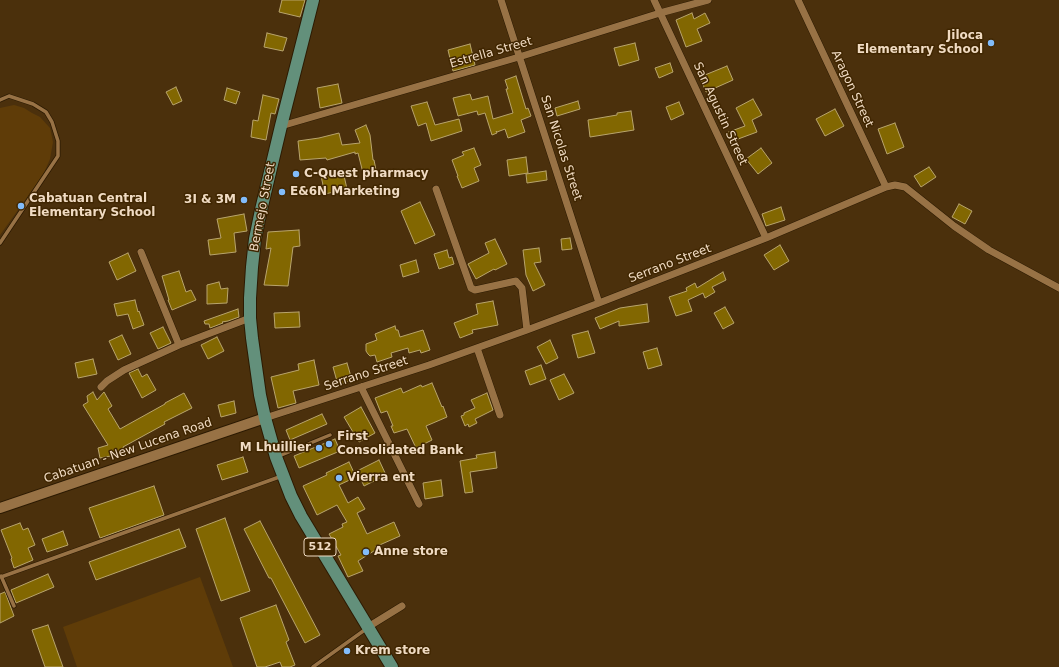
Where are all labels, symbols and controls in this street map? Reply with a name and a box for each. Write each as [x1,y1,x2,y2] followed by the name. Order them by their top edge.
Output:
[857,29,983,57] place label: Jiloca Elementary School
[448,34,534,72] street label: Estrella Street
[986,38,996,48] marker: Jiloca Elementary School
[828,48,876,130] street label: Aragon Street
[690,60,750,168] street label: San Agustin Street
[537,94,585,202] street label: San Nicolas Street
[247,161,279,253] street label: Bermejo Street
[304,167,429,181] place label: C-Quest pharmacy
[291,169,301,179] marker: C-Quest pharmacy
[290,185,400,199] place label: E&6N Marketing
[277,187,287,197] marker: E&6N Marketing
[29,192,155,220] place label: Cabatuan Central Elementary School
[184,193,236,207] place label: 3I & 3M
[239,195,249,205] marker: 3I & 3M
[16,201,26,211] marker: Cabatuan Central Elementary School
[627,242,713,286] street label: Serrano Street
[322,354,410,394] street label: Serrano Street
[42,415,214,487] street label: Cabatuan - New Lucena Road
[337,430,463,458] place label: First Consolidated Bank
[324,439,334,449] marker: First Consolidated Bank
[240,441,311,455] place label: M Lhuillier
[314,443,324,453] marker: M Lhuillier
[347,471,415,485] place label: Vierra ent
[334,473,344,483] marker: Vierra ent
[304,538,336,556] road number: 512
[374,545,448,559] place label: Anne store
[361,547,371,557] marker: Anne store
[355,644,430,658] place label: Krem store
[342,646,352,656] marker: Krem store

